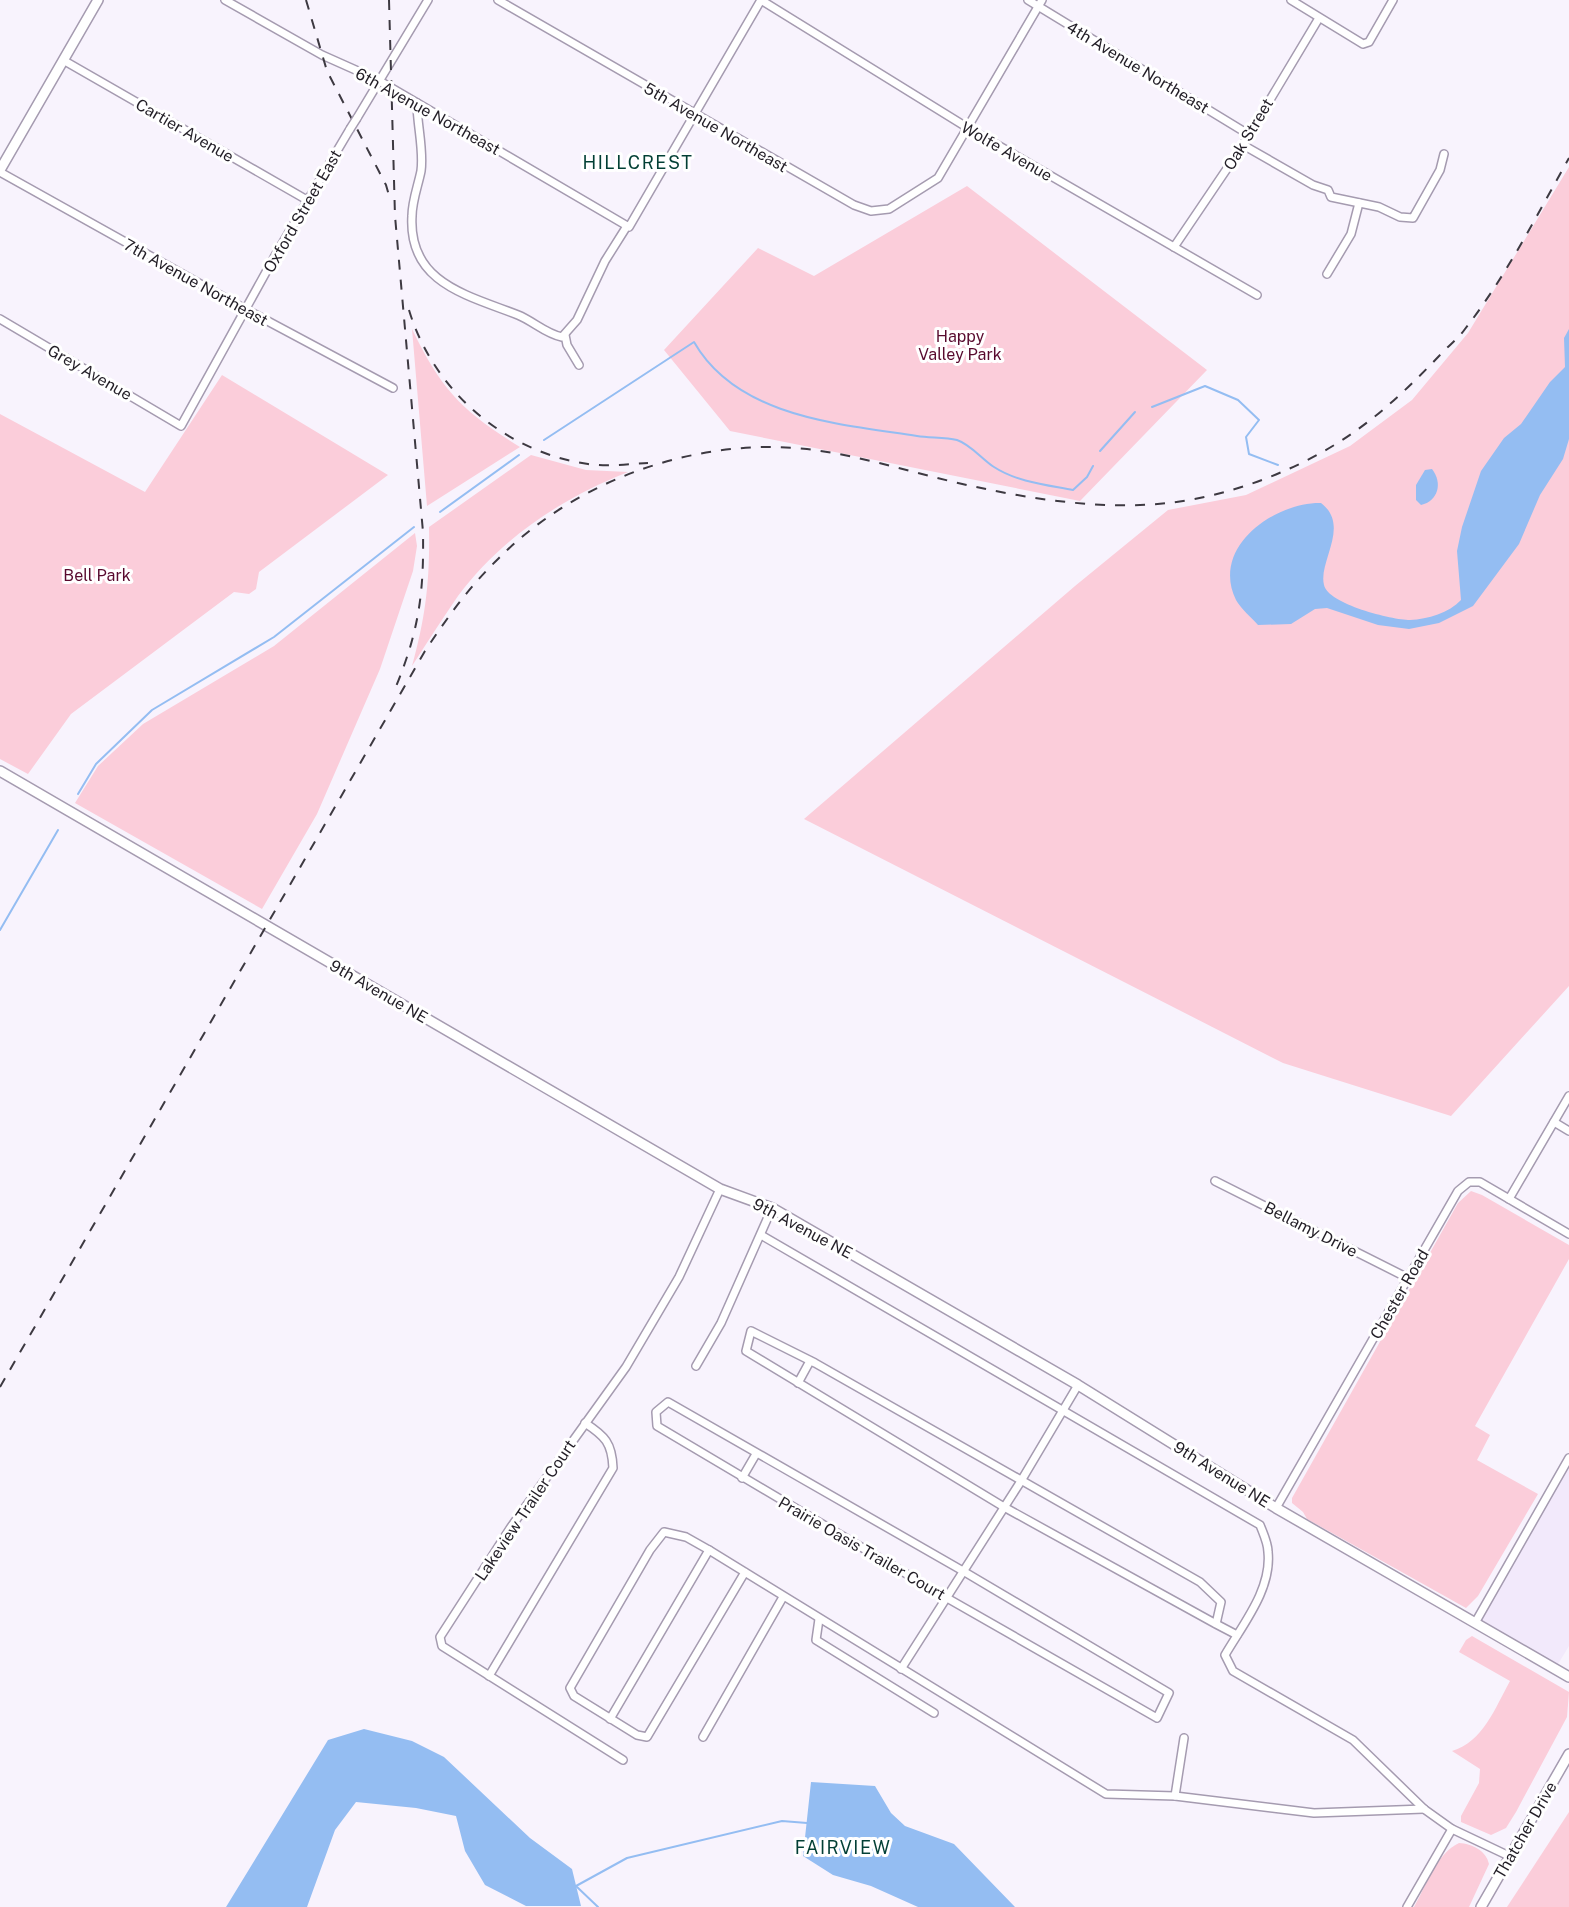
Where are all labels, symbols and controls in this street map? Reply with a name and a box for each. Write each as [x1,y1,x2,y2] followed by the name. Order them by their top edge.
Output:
[1063,17,1212,117] street label: 4th Avenue Northeast
[352,64,503,159] street label: 6th Avenue Northeast
[641,79,791,176] street label: 5th Avenue Northeast
[132,95,237,166] street label: Cartier Avenue
[1220,95,1277,173] street label: Oak Street
[958,118,1056,185] street label: Wolfe Avenue
[260,146,345,276] street label: Oxford Street East
[582,152,694,173] district label: HILLCREST
[120,235,271,330] street label: 7th Avenue Northeast
[918,327,1002,364] park label: Happy Valley Park
[44,341,135,404] street label: Grey Avenue
[63,566,131,585] park label: Bell Park
[326,956,431,1027] street label: 9th Avenue NE
[750,1194,856,1263] street label: 9th Avenue NE
[1261,1198,1361,1261] street label: Bellamy Drive
[1366,1246,1433,1342] street label: Chester Road
[471,1436,580,1584] street label: Lakeview Trailer Court
[1170,1437,1273,1512] street label: 9th Avenue NE
[775,1493,949,1604] street label: Prairie Oasis Trailer Court
[1490,1779,1561,1882] street label: Thatcher Drive
[795,1837,891,1858] district label: FAIRVIEW

